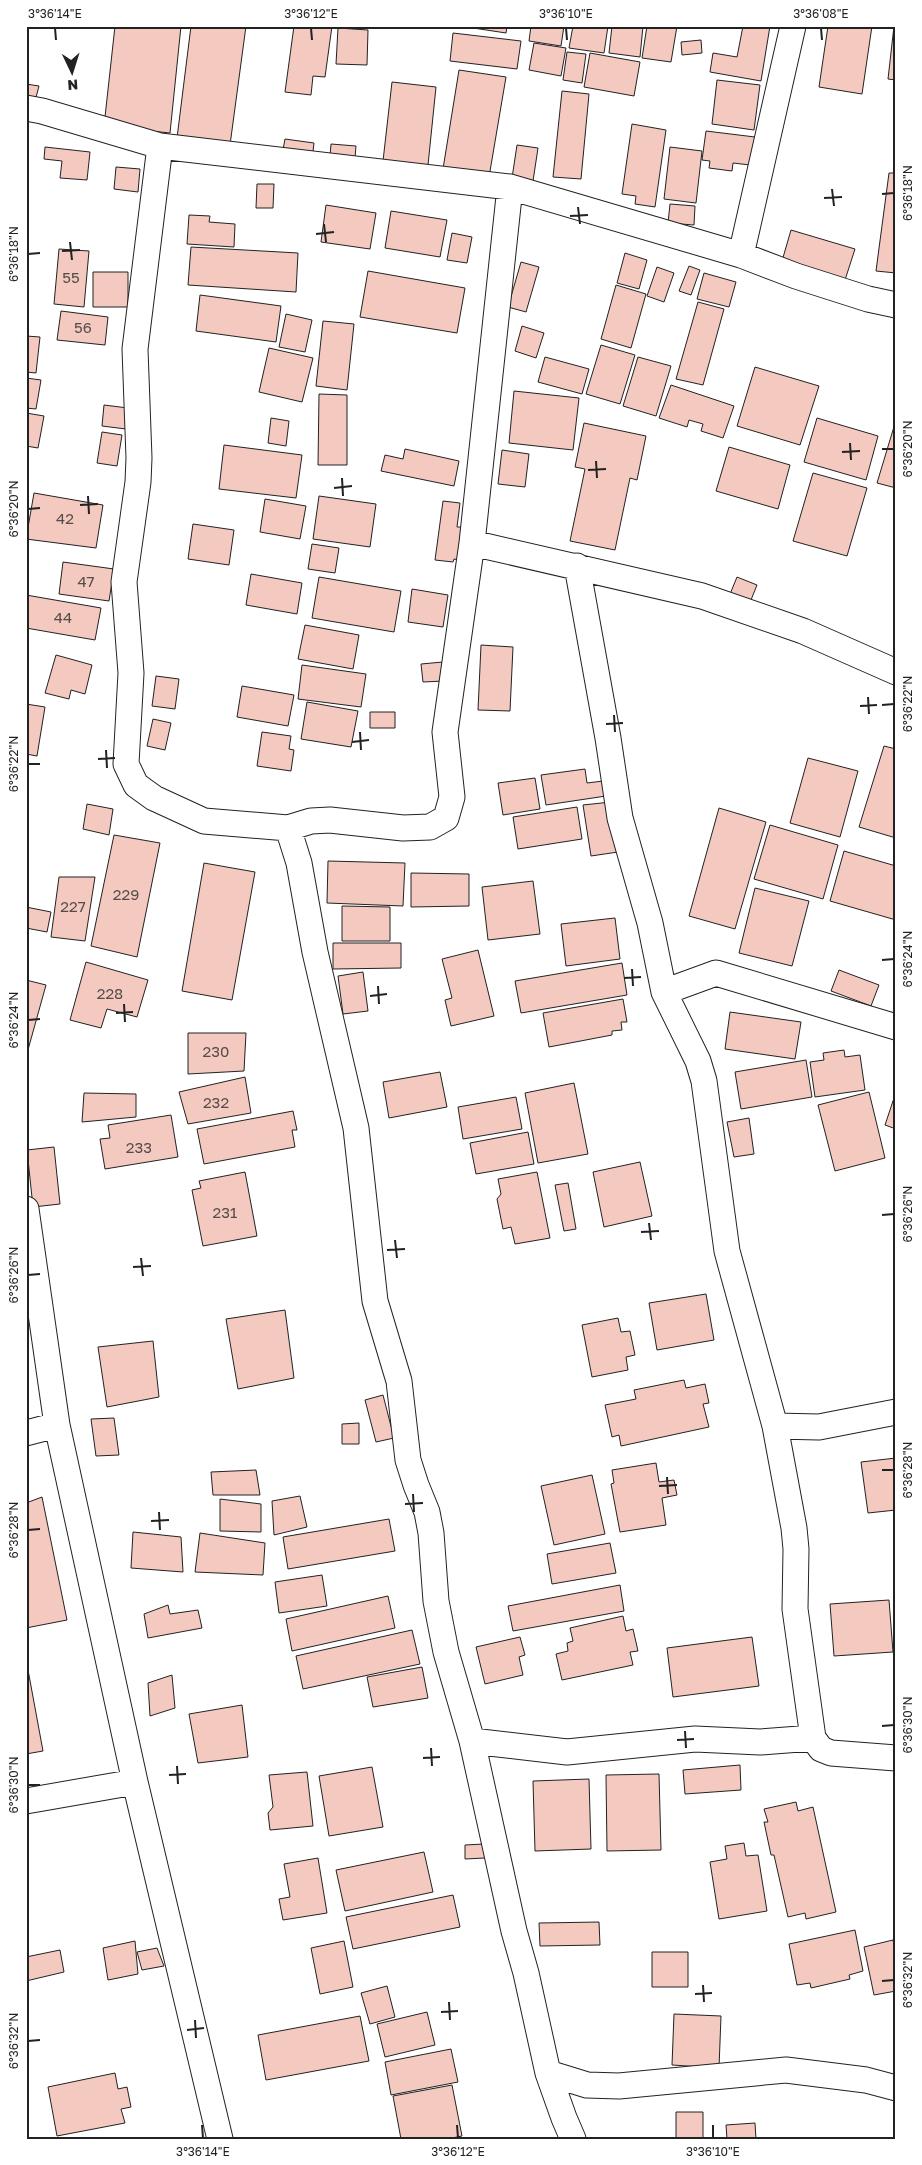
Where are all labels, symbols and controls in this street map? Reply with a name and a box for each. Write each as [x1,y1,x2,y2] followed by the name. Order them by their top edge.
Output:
[28,6,82,21] text: 3°36'14"E
[284,6,338,21] text: 3°36'12"E
[539,6,593,21] text: 3°36'10"E
[793,6,849,21] text: 3°36'08"E
[48,48,98,98] north arrow
[67,77,79,94] text: N
[900,165,915,221] text: 6°36'18"N
[6,226,21,282] text: 6°36'18"N
[62,268,80,286] house number: 55
[74,318,92,336] house number: 56
[900,420,915,478] text: 6°36'20"N
[6,480,21,538] text: 6°36'20"N
[56,509,74,527] house number: 42
[77,572,95,590] house number: 47
[54,608,72,626] house number: 44
[900,676,915,732] text: 6°36'22"N
[6,736,21,792] text: 6°36'22"N
[113,885,139,903] house number: 229
[60,897,86,915] house number: 227
[900,931,915,987] text: 6°36'24"N
[97,984,123,1002] house number: 228
[6,992,21,1048] text: 6°36'24"N
[203,1042,229,1060] house number: 230
[203,1093,229,1111] house number: 232
[126,1138,152,1156] house number: 233
[900,1186,915,1242] text: 6°36'26"N
[213,1203,237,1221] house number: 231
[6,1247,21,1303] text: 6°36'26"N
[900,1442,915,1498] text: 6°36'28"N
[6,1502,21,1558] text: 6°36'28"N
[900,1696,915,1754] text: 6°36'30"N
[6,1756,21,1814] text: 6°36'30"N
[900,1952,915,2008] text: 6°36'32"N
[6,2013,21,2069] text: 6°36'32"N
[176,2144,230,2159] text: 3°36'14"E
[431,2144,485,2159] text: 3°36'12"E
[686,2144,740,2159] text: 3°36'10"E

